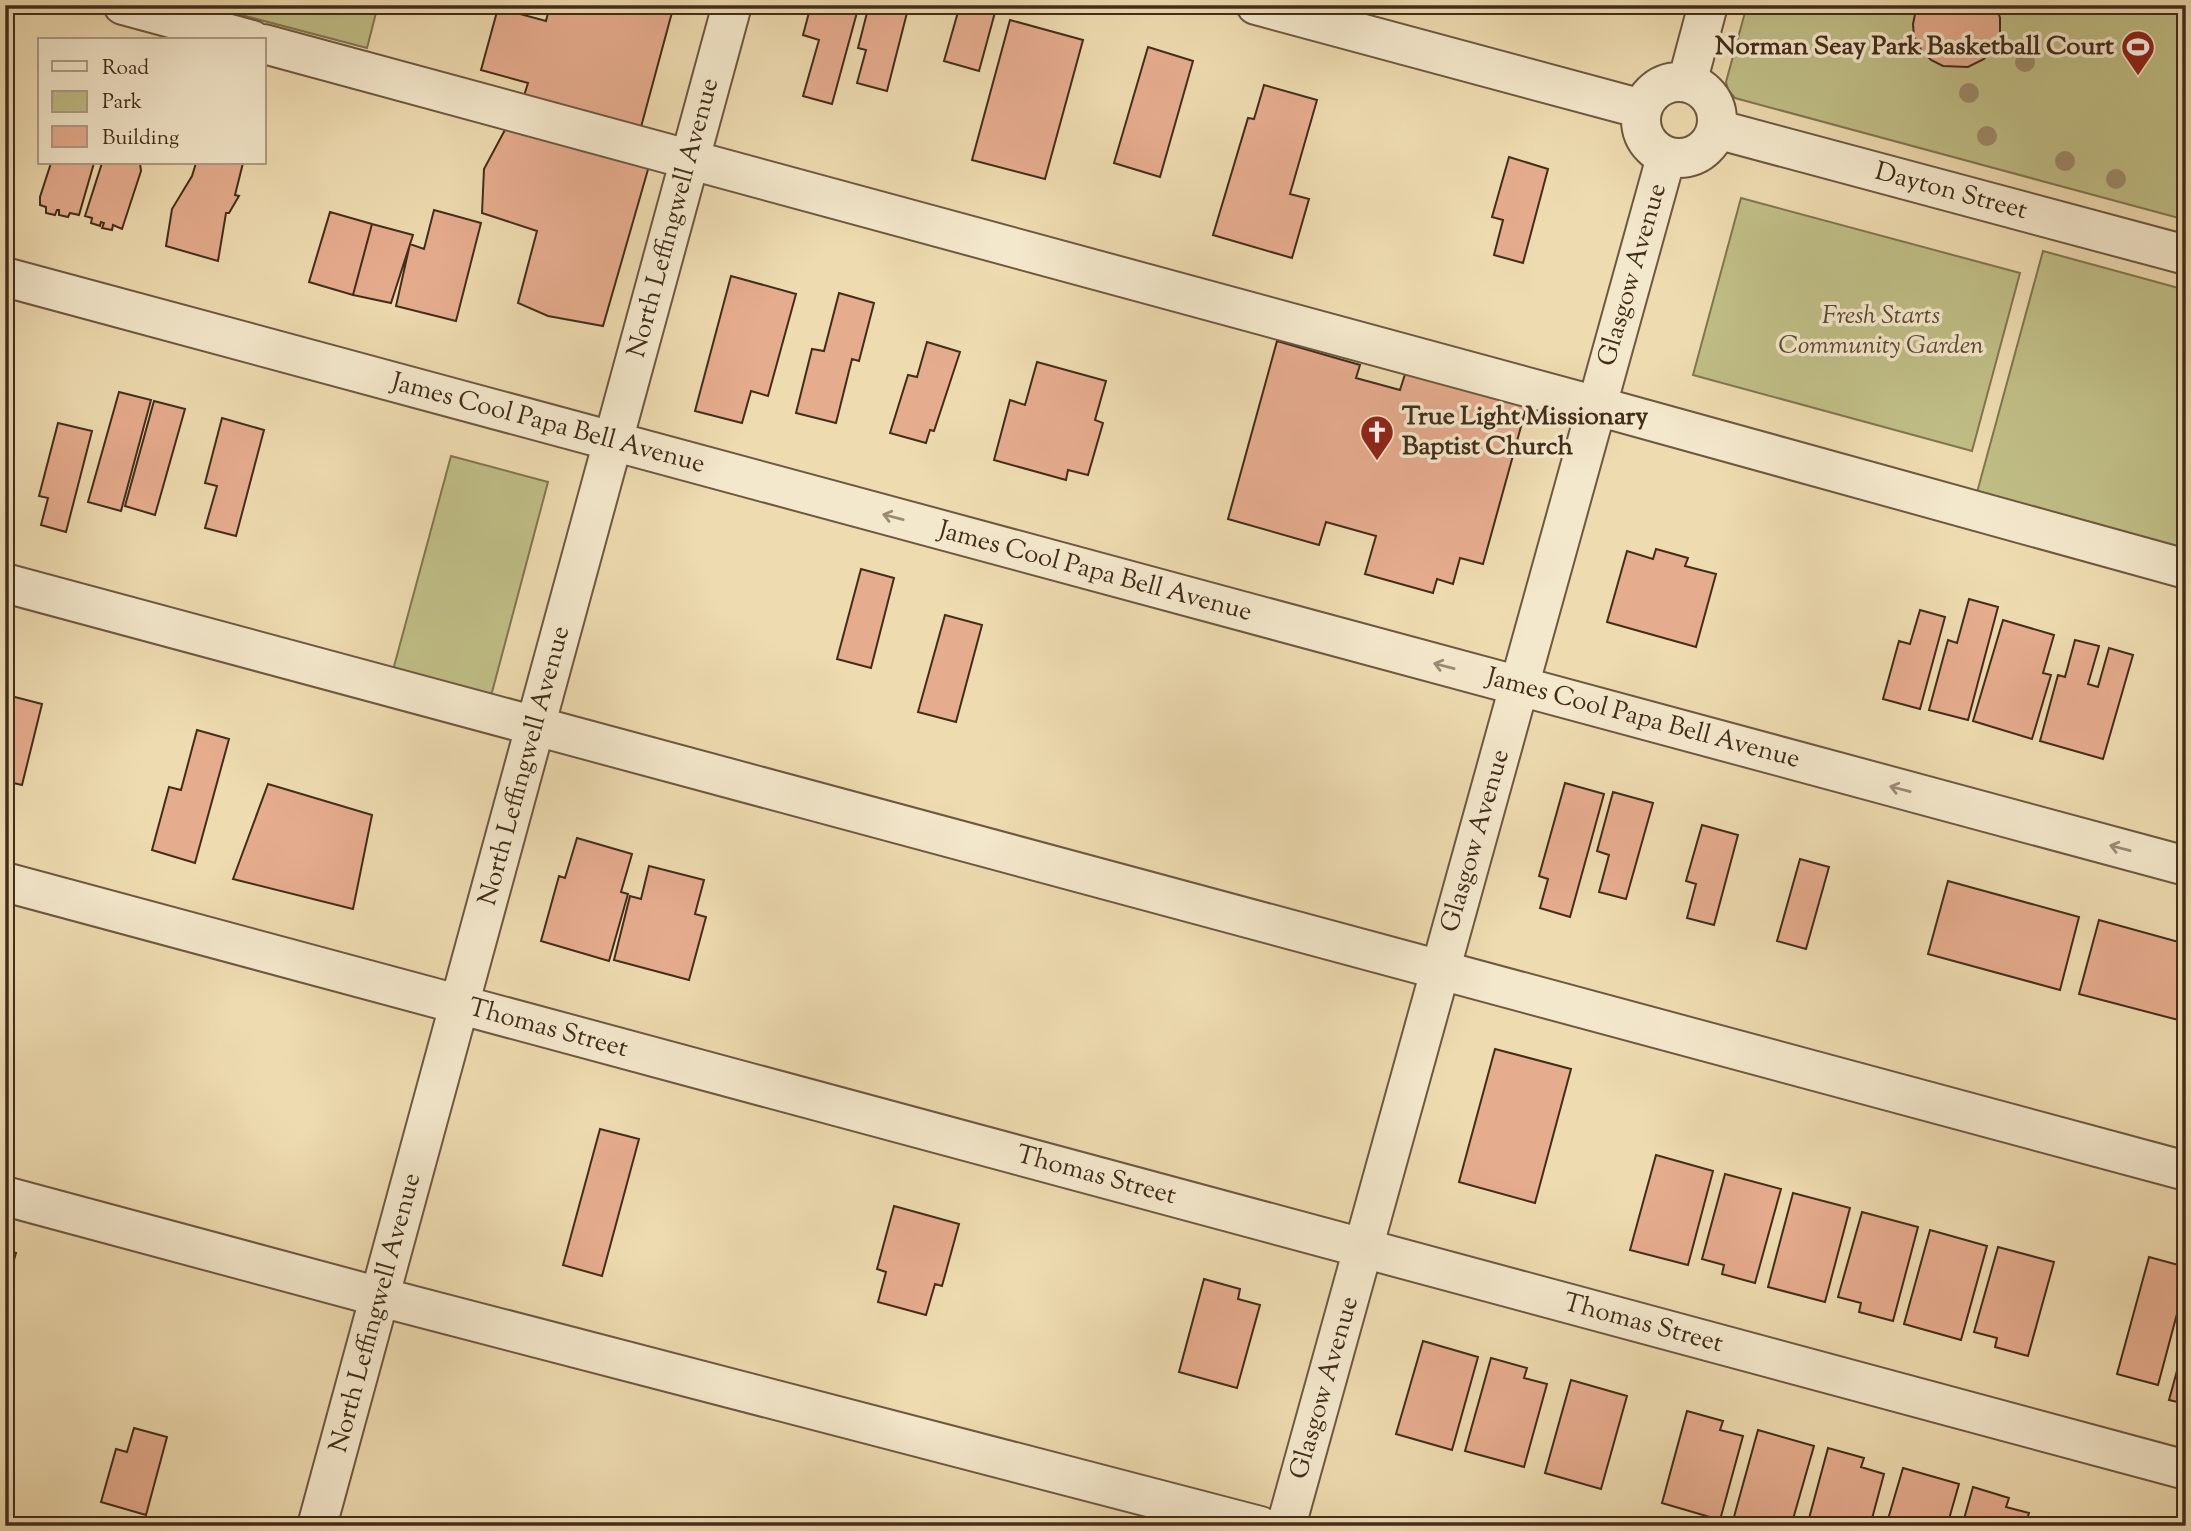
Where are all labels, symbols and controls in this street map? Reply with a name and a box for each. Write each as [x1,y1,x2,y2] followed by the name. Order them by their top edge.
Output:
[2119,28,2157,77] sports icon: Norman Seay Park Basketball Court
[1715,29,2114,66] place label: Norman Seay Park Basketball Court
[38,38,266,164] legend
[102,54,149,84] text: Road
[619,74,729,362] street label: North Leffingwell Avenue
[102,88,143,118] text: Park
[102,124,179,154] text: Building
[1871,154,2031,230] street label: Dayton Street
[1589,179,1677,371] street label: Glasgow Avenue
[1778,298,1984,365] park label: Fresh Starts Community Garden
[385,364,709,484] street label: James Cool Papa Bell Avenue
[1402,399,1648,466] place label: True Light Missionary Baptist Church
[1358,413,1396,462] church icon: True Light Missionary Baptist Church
[882,510,905,523] one-way arrow
[932,512,1256,632] street label: James Cool Papa Bell Avenue
[470,622,580,910] street label: North Leffingwell Avenue
[1433,659,1456,672] one-way arrow
[1480,659,1804,779] street label: James Cool Papa Bell Avenue
[1432,745,1520,937] street label: Glasgow Avenue
[1889,782,1912,795] one-way arrow
[2109,841,2132,854] one-way arrow
[464,990,632,1068] street label: Thomas Street
[1012,1137,1180,1215] street label: Thomas Street
[321,1169,431,1457] street label: North Leffingwell Avenue
[1559,1285,1727,1363] street label: Thomas Street
[1281,1292,1369,1484] street label: Glasgow Avenue

